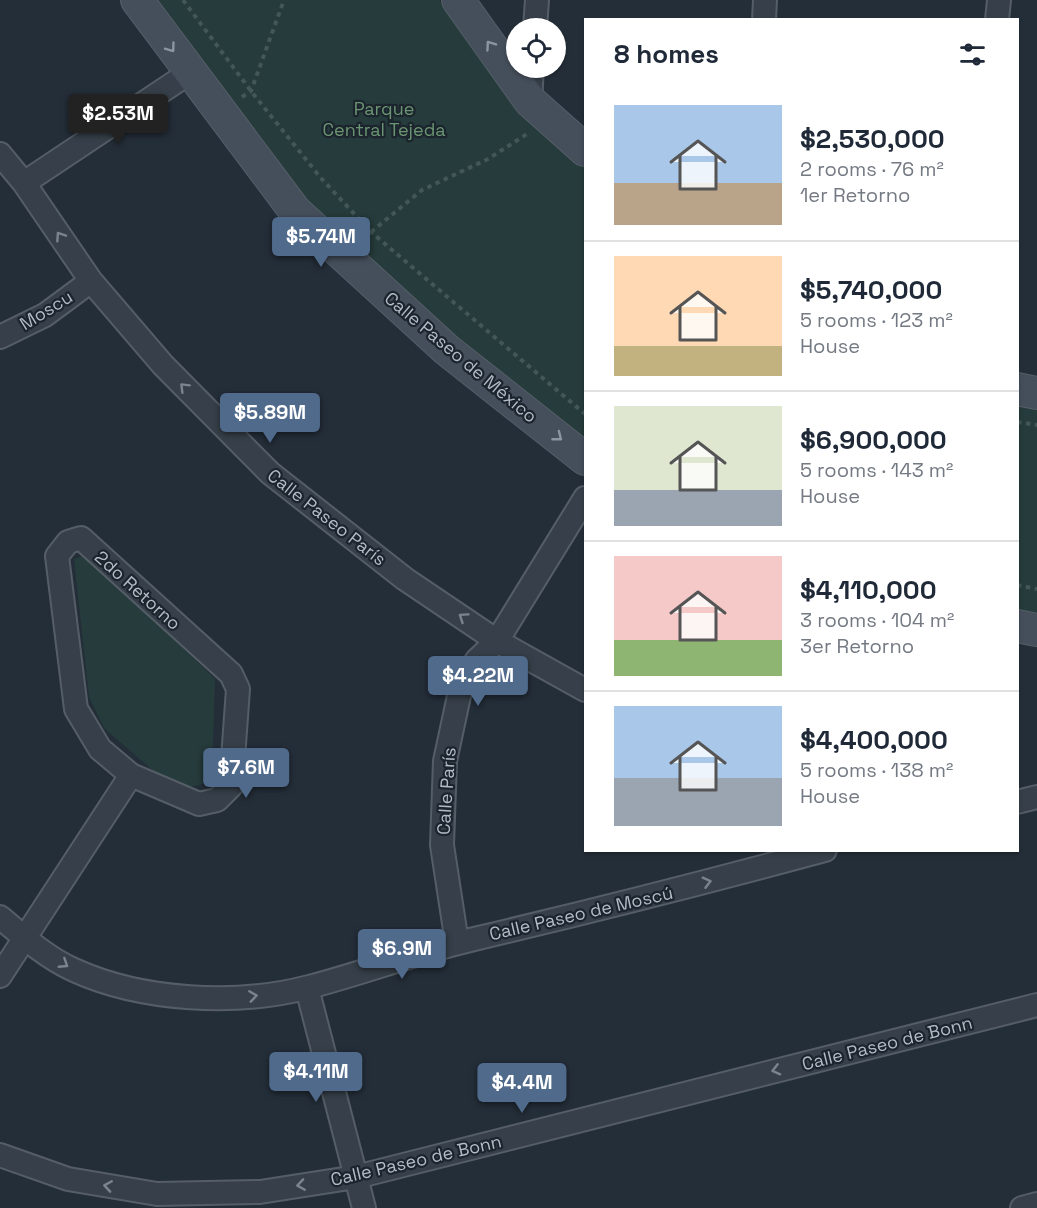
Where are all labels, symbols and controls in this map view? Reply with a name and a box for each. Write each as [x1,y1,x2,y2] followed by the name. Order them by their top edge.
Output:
[506,18,566,78] map controls
[506,18,566,78] button: locate
[614,37,719,71] text: 8 homes
[956,38,989,71] icon: filters
[486,40,497,51] one-way arrow
[164,41,175,52] one-way arrow
[69,94,167,145] pin: $2.53M
[322,97,446,141] park label: Parque Central Tejeda
[82,100,154,126] text: $2.53M
[800,122,945,156] text: $2,530,000
[662,129,734,201] icon: home
[800,156,944,182] text: 2 rooms · 76 m²
[800,182,910,208] text: 1er Retorno
[272,217,370,268] pin: $5.74M
[286,223,356,249] text: $5.74M
[56,232,67,243] one-way arrow
[800,273,942,307] text: $5,740,000
[662,280,734,352] icon: home
[15,285,77,335] street label: Moscu
[380,286,542,428] street label: Calle Paseo de México
[800,307,953,333] text: 5 rooms · 123 m²
[800,333,860,359] text: House
[180,383,191,394] one-way arrow
[221,393,319,444] pin: $5.89M
[234,399,306,425] text: $5.89M
[800,423,947,457] text: $6,900,000
[551,430,562,441] one-way arrow
[662,430,734,502] icon: home
[800,457,953,483] text: 5 rooms · 143 m²
[263,463,391,571] street label: Calle Paseo París
[800,483,860,509] text: House
[90,545,186,635] street label: 2do Retorno
[800,573,937,607] text: $4,110,000
[662,580,734,652] icon: home
[800,607,954,633] text: 3 rooms · 104 m²
[458,613,469,624] one-way arrow
[800,633,914,659] text: 3er Retorno
[429,656,527,707] pin: $4.22M
[442,662,514,688] text: $4.22M
[800,723,948,757] text: $4,400,000
[662,730,734,802] icon: home
[431,746,461,836] street label: Calle París
[204,748,288,799] pin: $7.6M
[217,754,275,780] text: $7.6M
[800,757,953,783] text: 5 rooms · 138 m²
[800,783,860,809] text: House
[702,877,712,890] one-way arrow
[487,881,675,945] street label: Calle Paseo de Moscú
[360,929,444,980] pin: $6.9M
[372,935,432,961] text: $6.9M
[57,957,68,968] one-way arrow
[249,990,258,1002] one-way arrow
[799,1011,975,1075] street label: Calle Paseo de Bonn
[267,1052,365,1103] pin: $4.11M
[283,1058,349,1084] text: $4.11M
[480,1063,564,1114] pin: $4.4M
[772,1063,782,1076] one-way arrow
[491,1069,553,1095] text: $4.4M
[328,1129,504,1191] street label: Calle Paseo de Bonn
[297,1179,306,1191] one-way arrow
[103,1180,112,1192] one-way arrow

